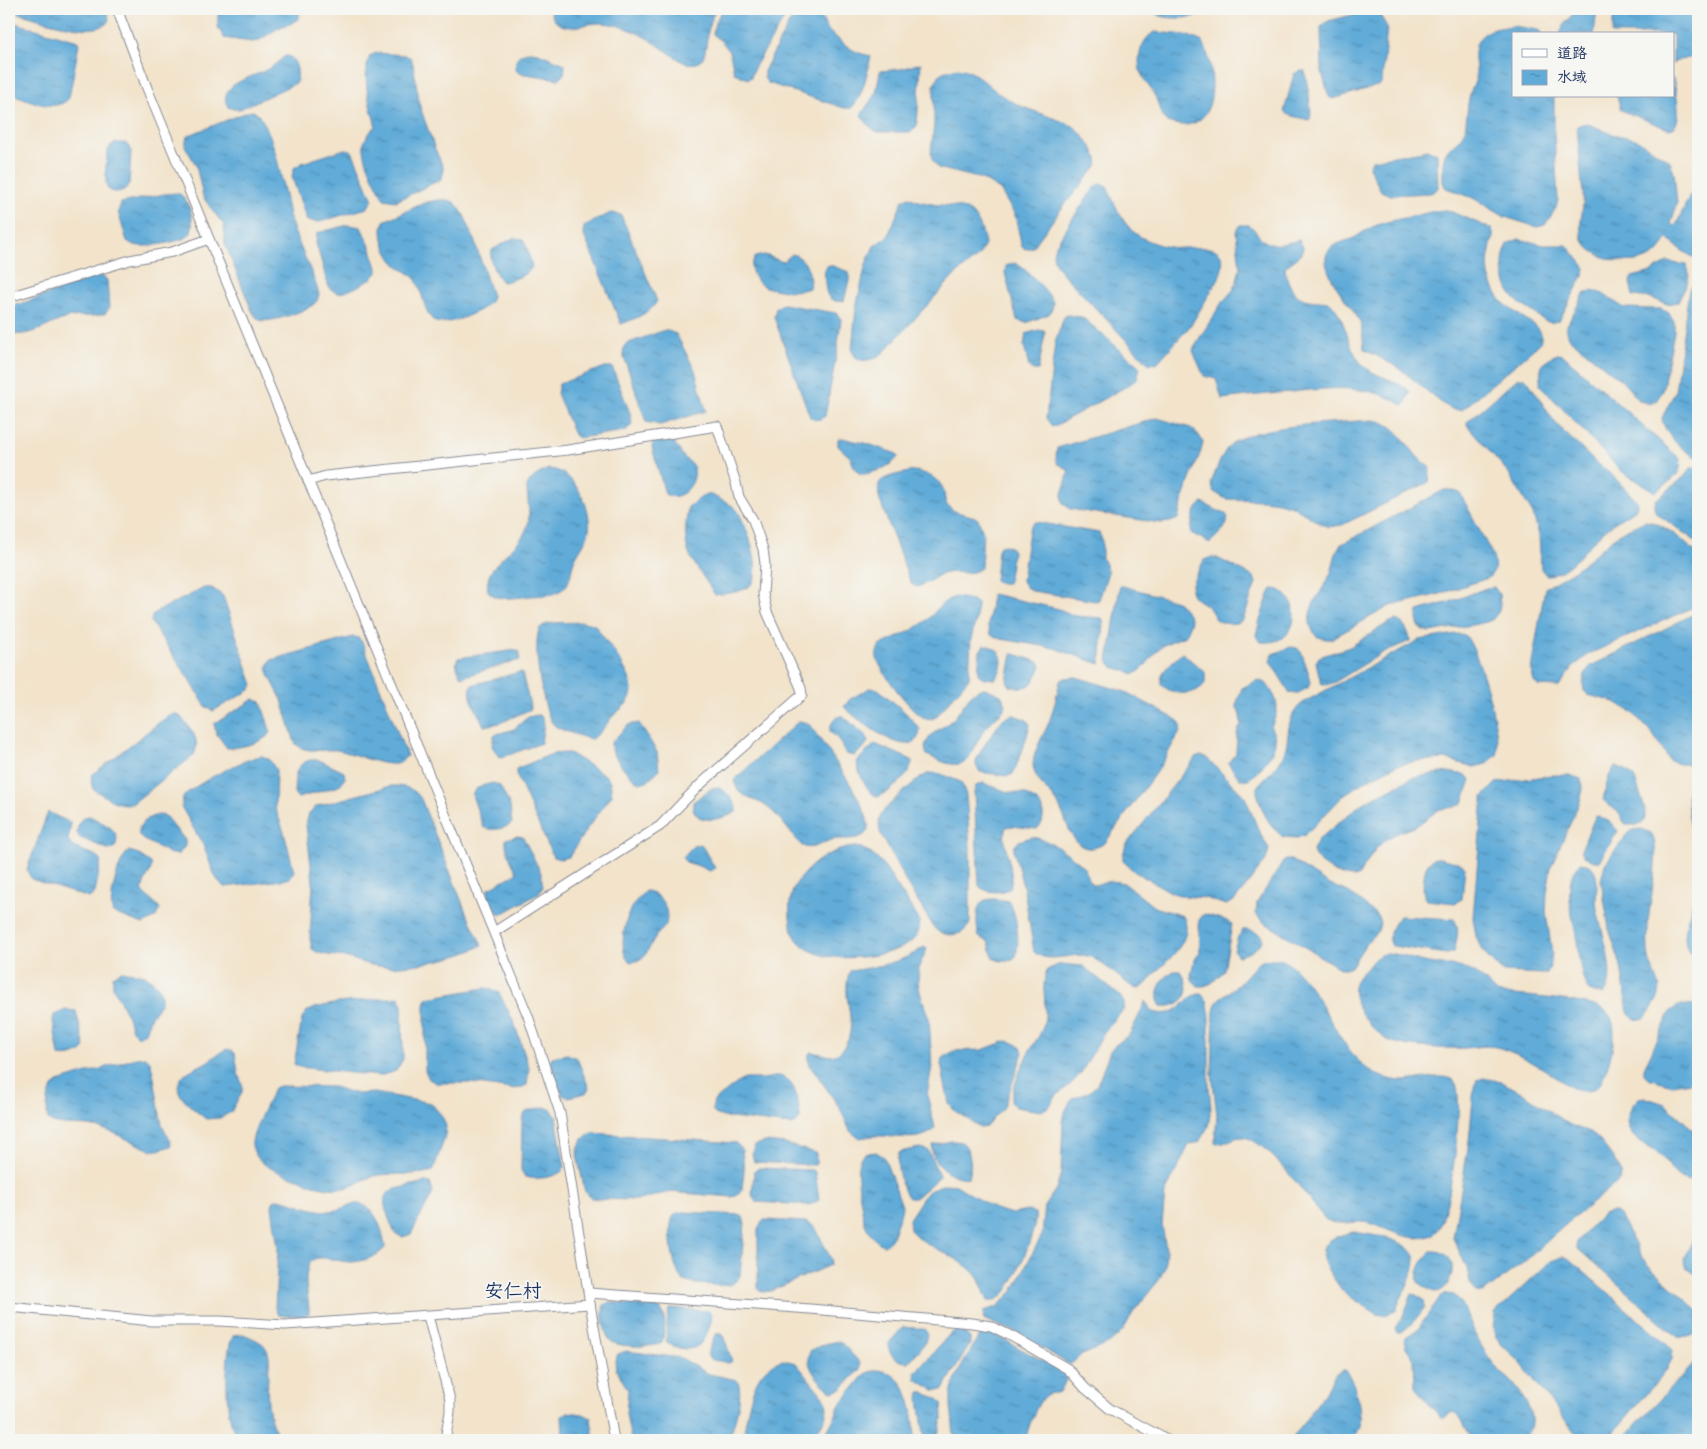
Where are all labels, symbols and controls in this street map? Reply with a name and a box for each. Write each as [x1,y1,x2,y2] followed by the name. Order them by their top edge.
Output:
[1512,32,1674,98] legend
[1557,44,1587,62] text: 道路
[1557,68,1587,86] text: 水域
[484,1280,542,1302] district label: 安仁村

